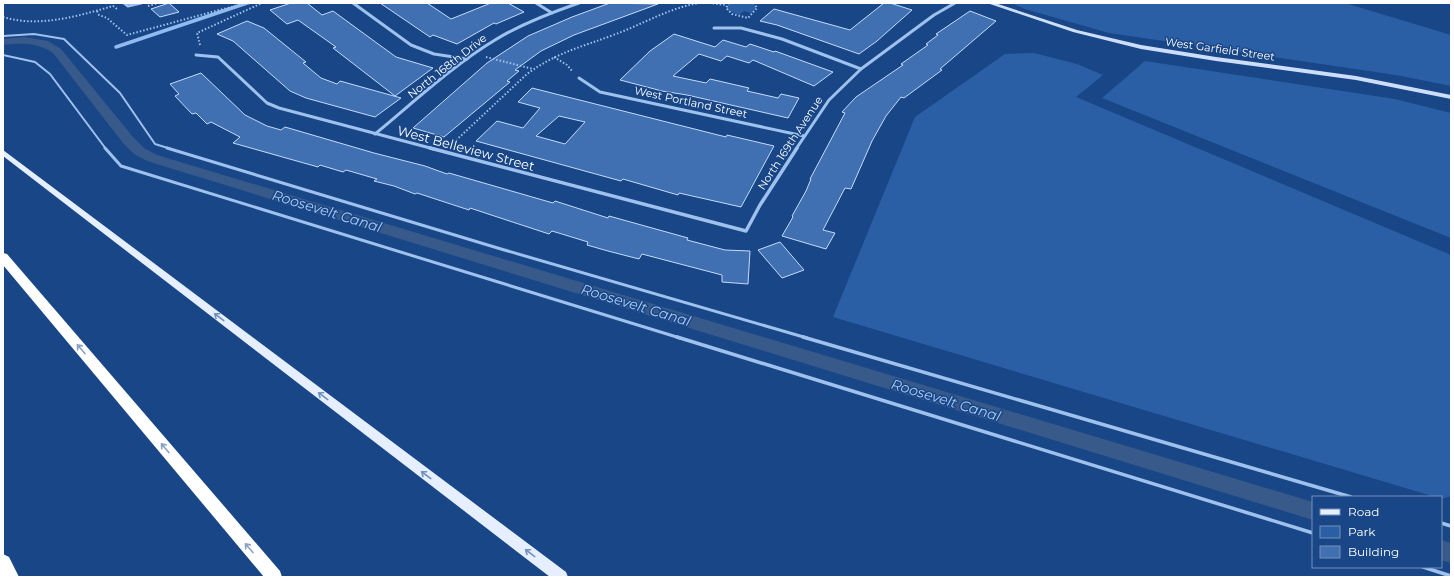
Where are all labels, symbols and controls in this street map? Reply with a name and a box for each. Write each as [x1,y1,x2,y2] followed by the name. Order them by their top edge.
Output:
[405,31,490,101] street label: North 168th Drive
[1164,34,1276,64] street label: West Garfield Street
[633,83,749,121] street label: West Portland Street
[754,93,826,193] street label: North 169th Avenue
[396,122,536,174] street label: West Belleview Street
[270,186,384,236] water label: Roosevelt Canal
[579,280,693,330] water label: Roosevelt Canal
[214,313,225,322] one-way arrow
[77,344,86,354] one-way arrow
[889,375,1003,425] water label: Roosevelt Canal
[317,392,328,400] one-way arrow
[160,443,169,454] one-way arrow
[421,470,432,479] one-way arrow
[1312,496,1442,568] legend
[1348,504,1379,519] text: Road
[1348,524,1376,539] text: Park
[244,542,253,553] one-way arrow
[1348,544,1399,559] text: Building
[524,549,535,558] one-way arrow

